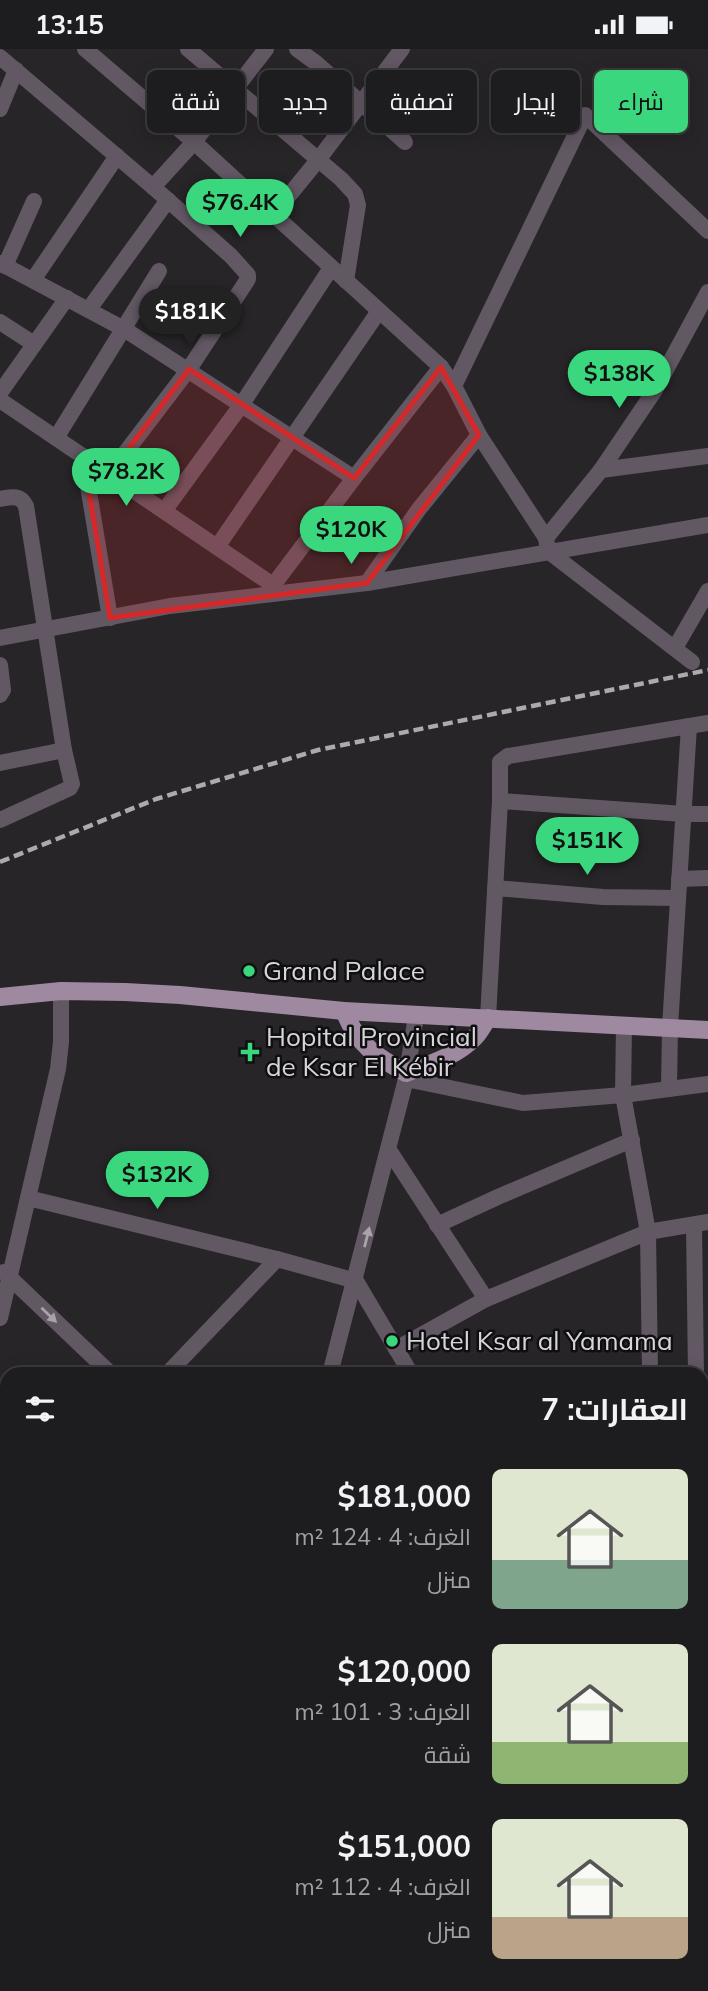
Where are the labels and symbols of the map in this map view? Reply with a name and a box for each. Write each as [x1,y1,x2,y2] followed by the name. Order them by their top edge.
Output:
[183,179,297,239] pin: $76.4K
[141,289,239,348] pin: $181K
[570,351,668,410] pin: $138K
[69,449,183,508] pin: $78.2K
[302,507,400,566] pin: $120K
[538,817,636,877] pin: $151K
[263,954,425,987] place label: Grand Palace
[241,963,257,979] marker: Grand Palace
[266,1020,477,1083] place label: Hopital Provincial de Ksar El Kébir
[240,1042,260,1062] marker: Hopital Provincial de Ksar El Kébir
[108,1151,206,1211] pin: $132K
[362,1226,373,1248] one-way arrow
[40,1306,57,1322] one-way arrow
[406,1324,673,1357] place label: Hotel Ksar al Yamama
[384,1333,400,1349] marker: Hotel Ksar al Yamama

